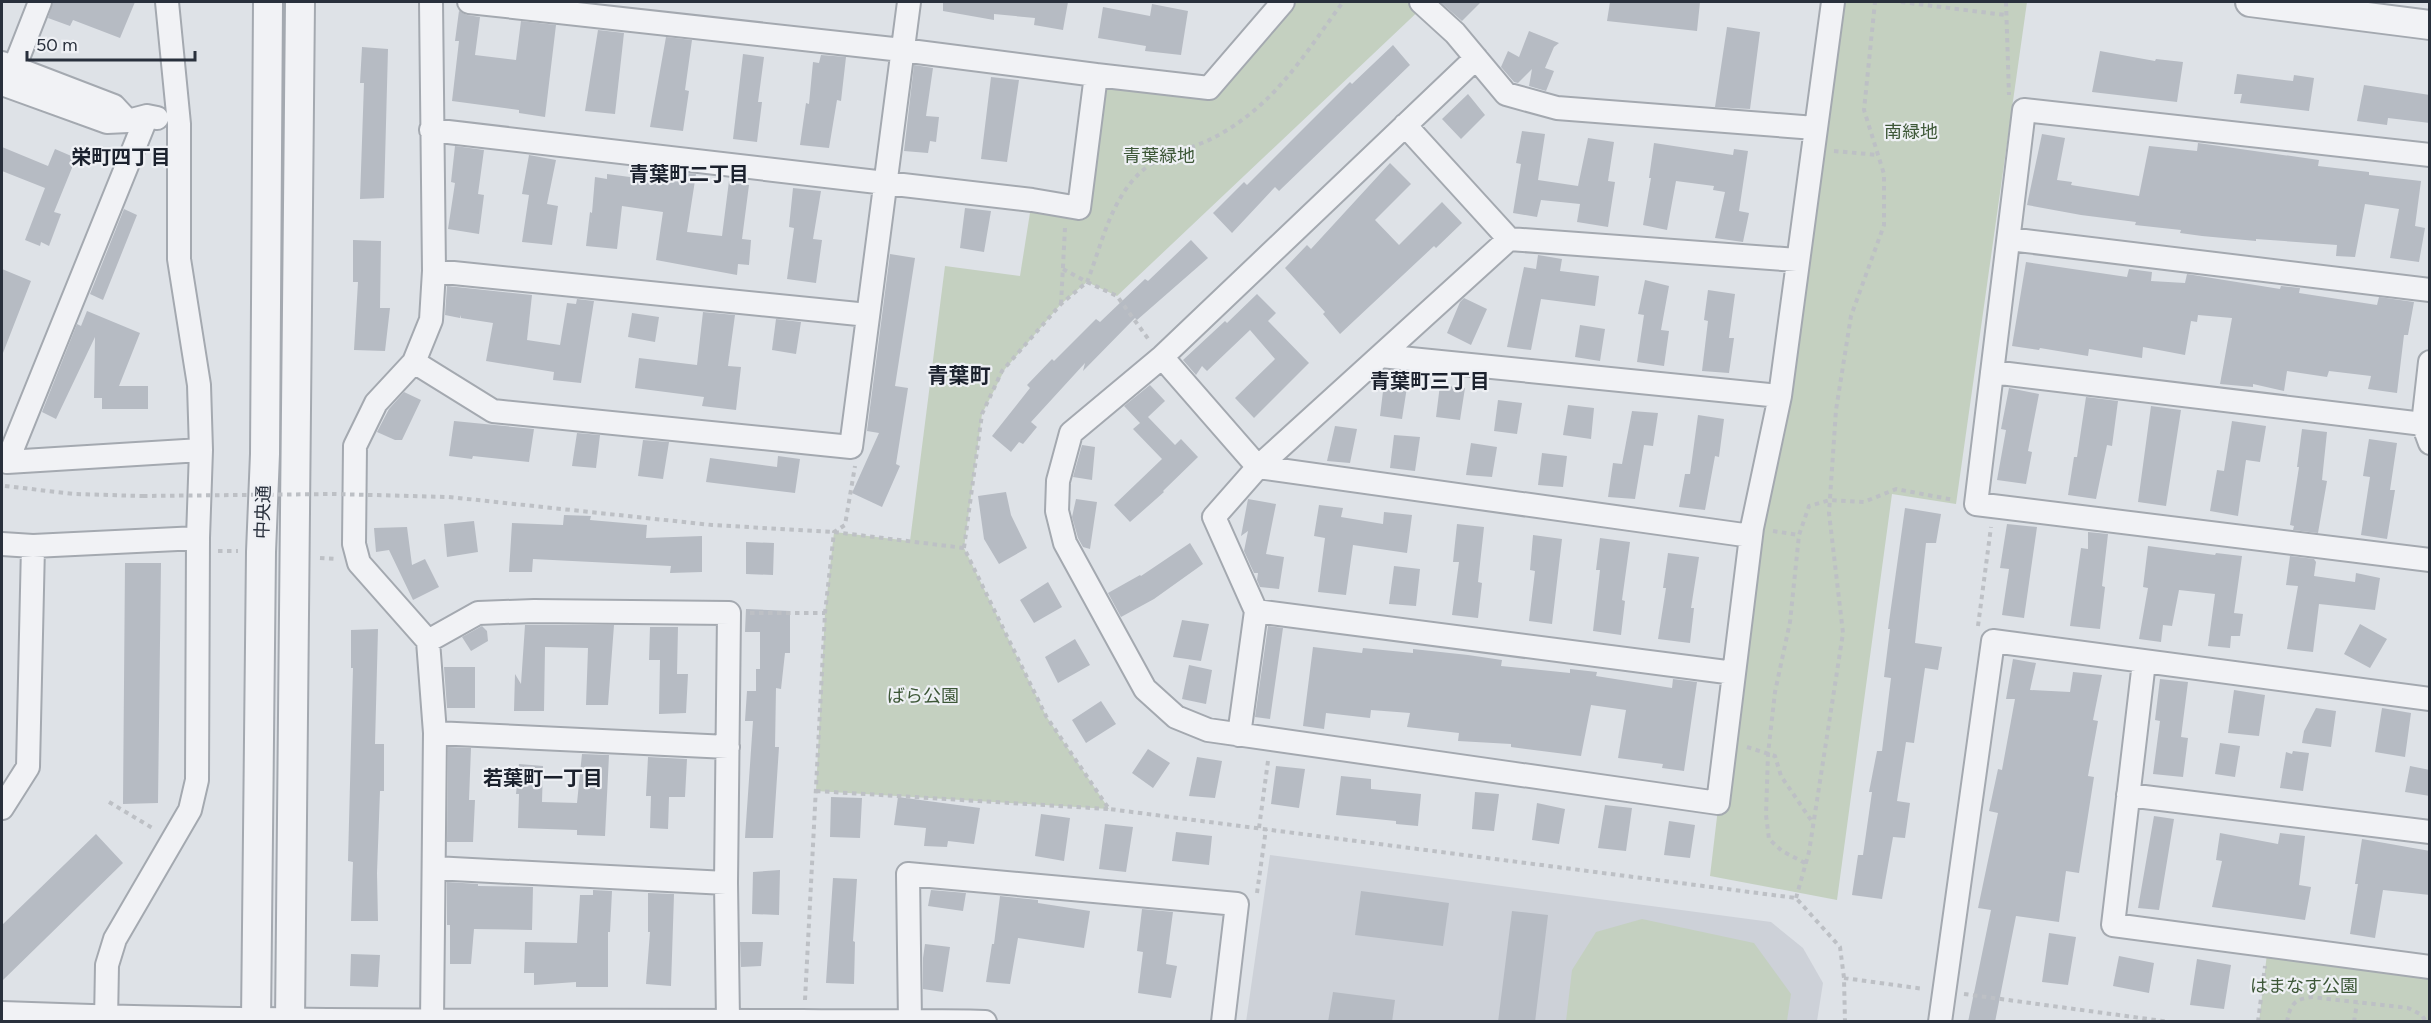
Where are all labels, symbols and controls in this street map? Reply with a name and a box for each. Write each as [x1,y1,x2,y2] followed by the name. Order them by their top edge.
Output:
[27,24,195,62] scale bar
[36,34,78,56] text: 50 m
[1884,121,1938,143] park label: 南緑地
[71,145,171,169] district label: 栄町四丁目
[1123,145,1195,167] park label: 青葉緑地
[629,162,749,186] district label: 青葉町二丁目
[928,363,991,388] district label: 青葉町
[1370,369,1490,393] district label: 青葉町三丁目
[251,485,275,539] street label: 中央通
[887,685,959,707] park label: ばら公園
[483,766,603,790] district label: 若葉町一丁目
[2250,975,2358,997] park label: はまなす公園

